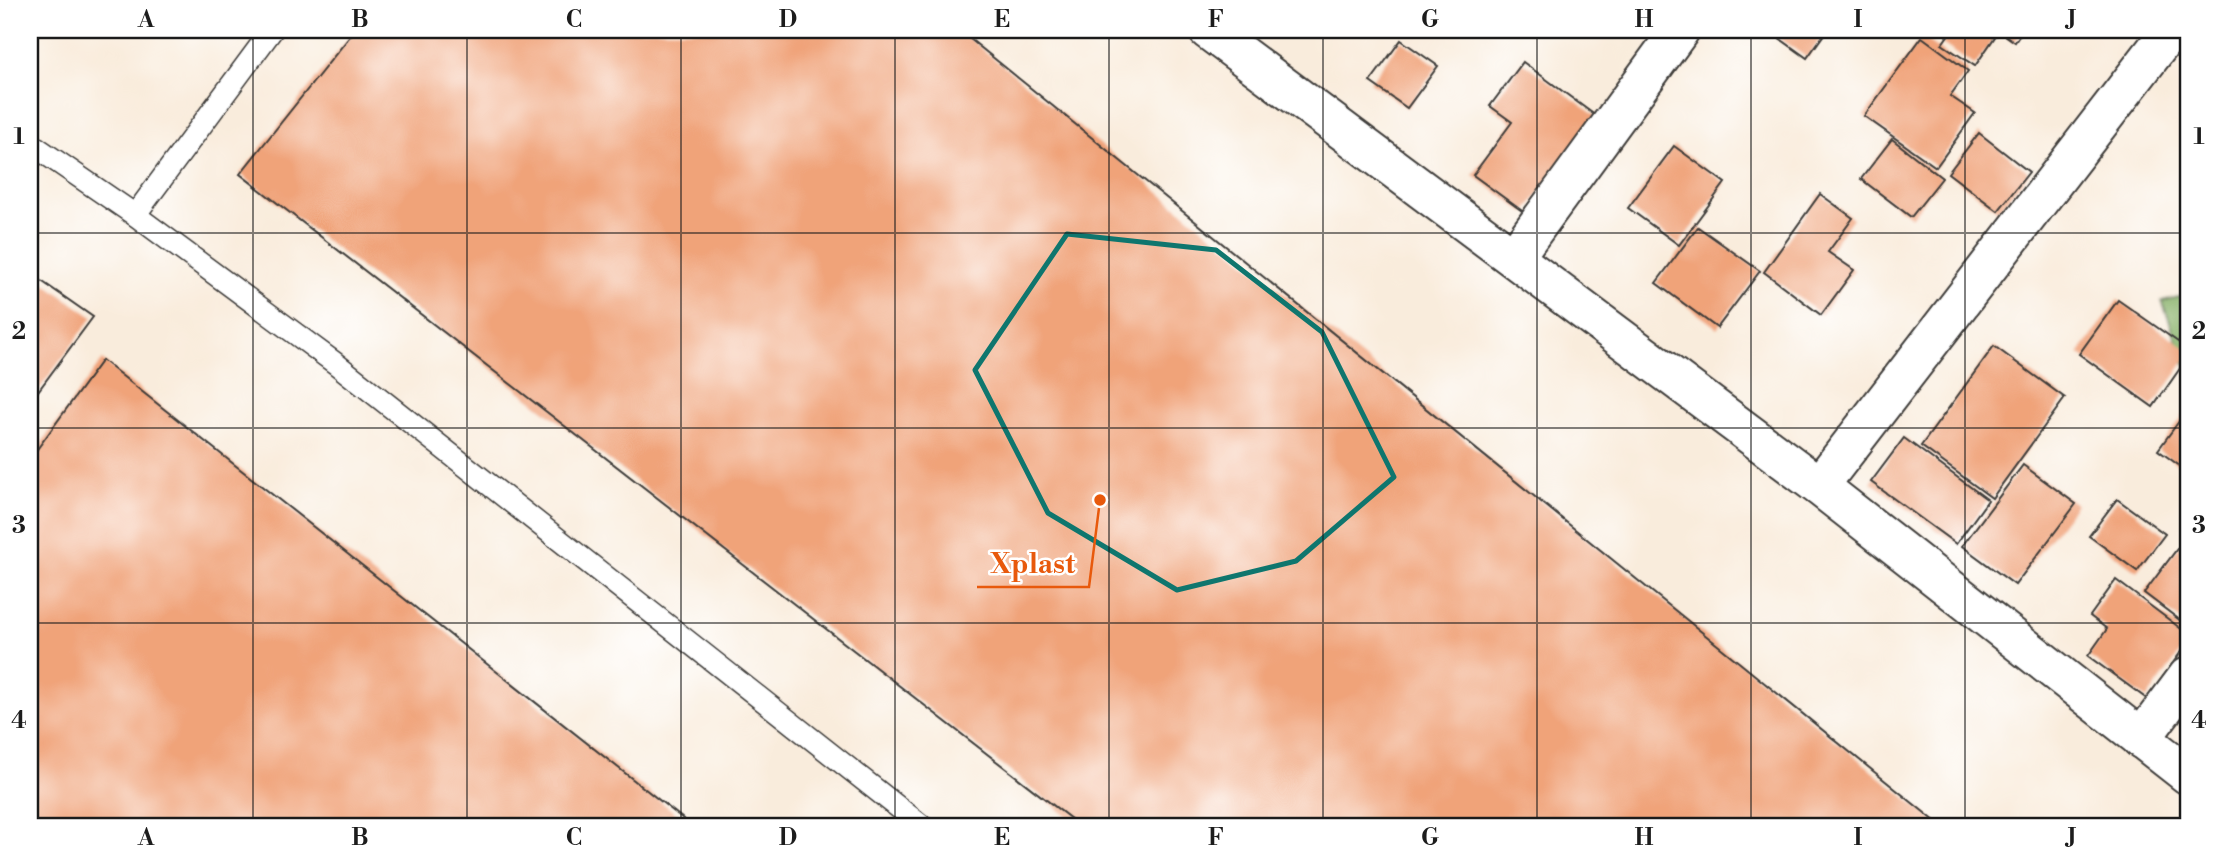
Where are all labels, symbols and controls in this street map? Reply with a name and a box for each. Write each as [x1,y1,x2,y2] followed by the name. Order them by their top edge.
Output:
[137,6,155,34] text: A
[351,6,369,34] text: B
[566,6,582,34] text: C
[779,6,797,34] text: D
[994,6,1010,34] text: E
[1208,6,1224,34] text: F
[1421,6,1439,34] text: G
[1635,6,1654,34] text: H
[1854,6,1863,34] text: I
[2065,6,2077,34] text: J
[13,123,25,151] text: 1
[2193,123,2205,151] text: 1
[12,318,26,346] text: 2
[2192,318,2206,346] text: 2
[12,512,26,540] text: 3
[2192,512,2206,540] text: 3
[977,538,1089,587] callout: Xplast
[990,547,1076,582] text: Xplast
[11,707,27,735] text: 4
[2191,707,2207,735] text: 4
[137,824,155,852] text: A
[351,824,369,852] text: B
[566,824,582,852] text: C
[779,824,797,852] text: D
[994,824,1010,852] text: E
[1208,824,1224,852] text: F
[1421,824,1439,852] text: G
[1635,824,1654,852] text: H
[1854,824,1863,852] text: I
[2065,824,2077,852] text: J

